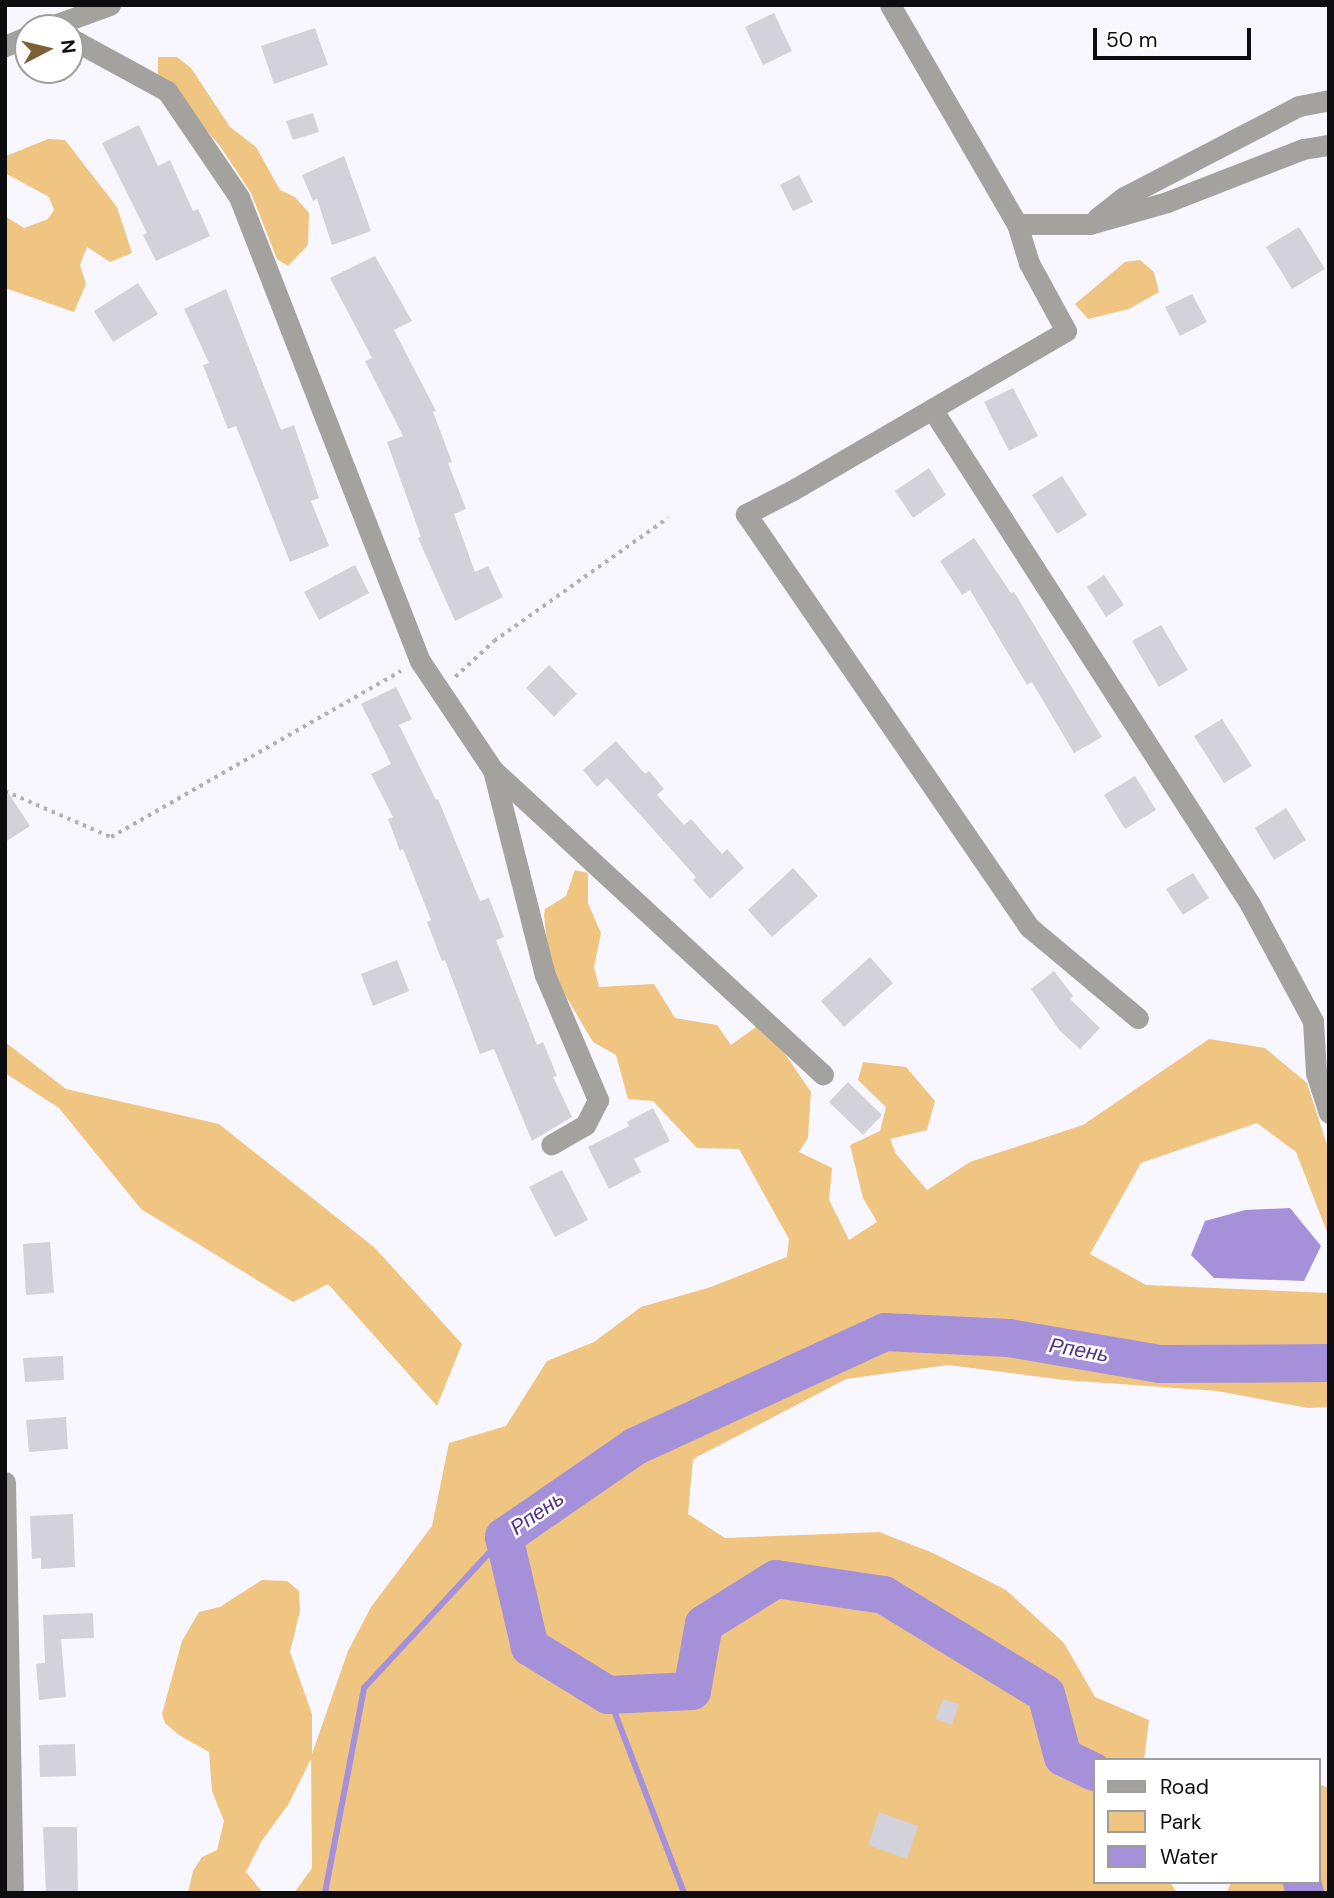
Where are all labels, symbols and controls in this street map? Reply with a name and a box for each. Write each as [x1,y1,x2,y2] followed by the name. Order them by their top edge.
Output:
[14,14,84,84] north arrow
[1096,14,1254,58] scale bar
[1106,26,1157,54] text: 50 m
[55,38,82,55] text: N
[1047,1332,1111,1368] water label: Рпень
[505,1486,569,1540] water label: Рпень
[1092,1758,1320,1884] legend
[1160,1773,1209,1801] text: Road
[1160,1808,1201,1836] text: Park
[1160,1843,1218,1871] text: Water

